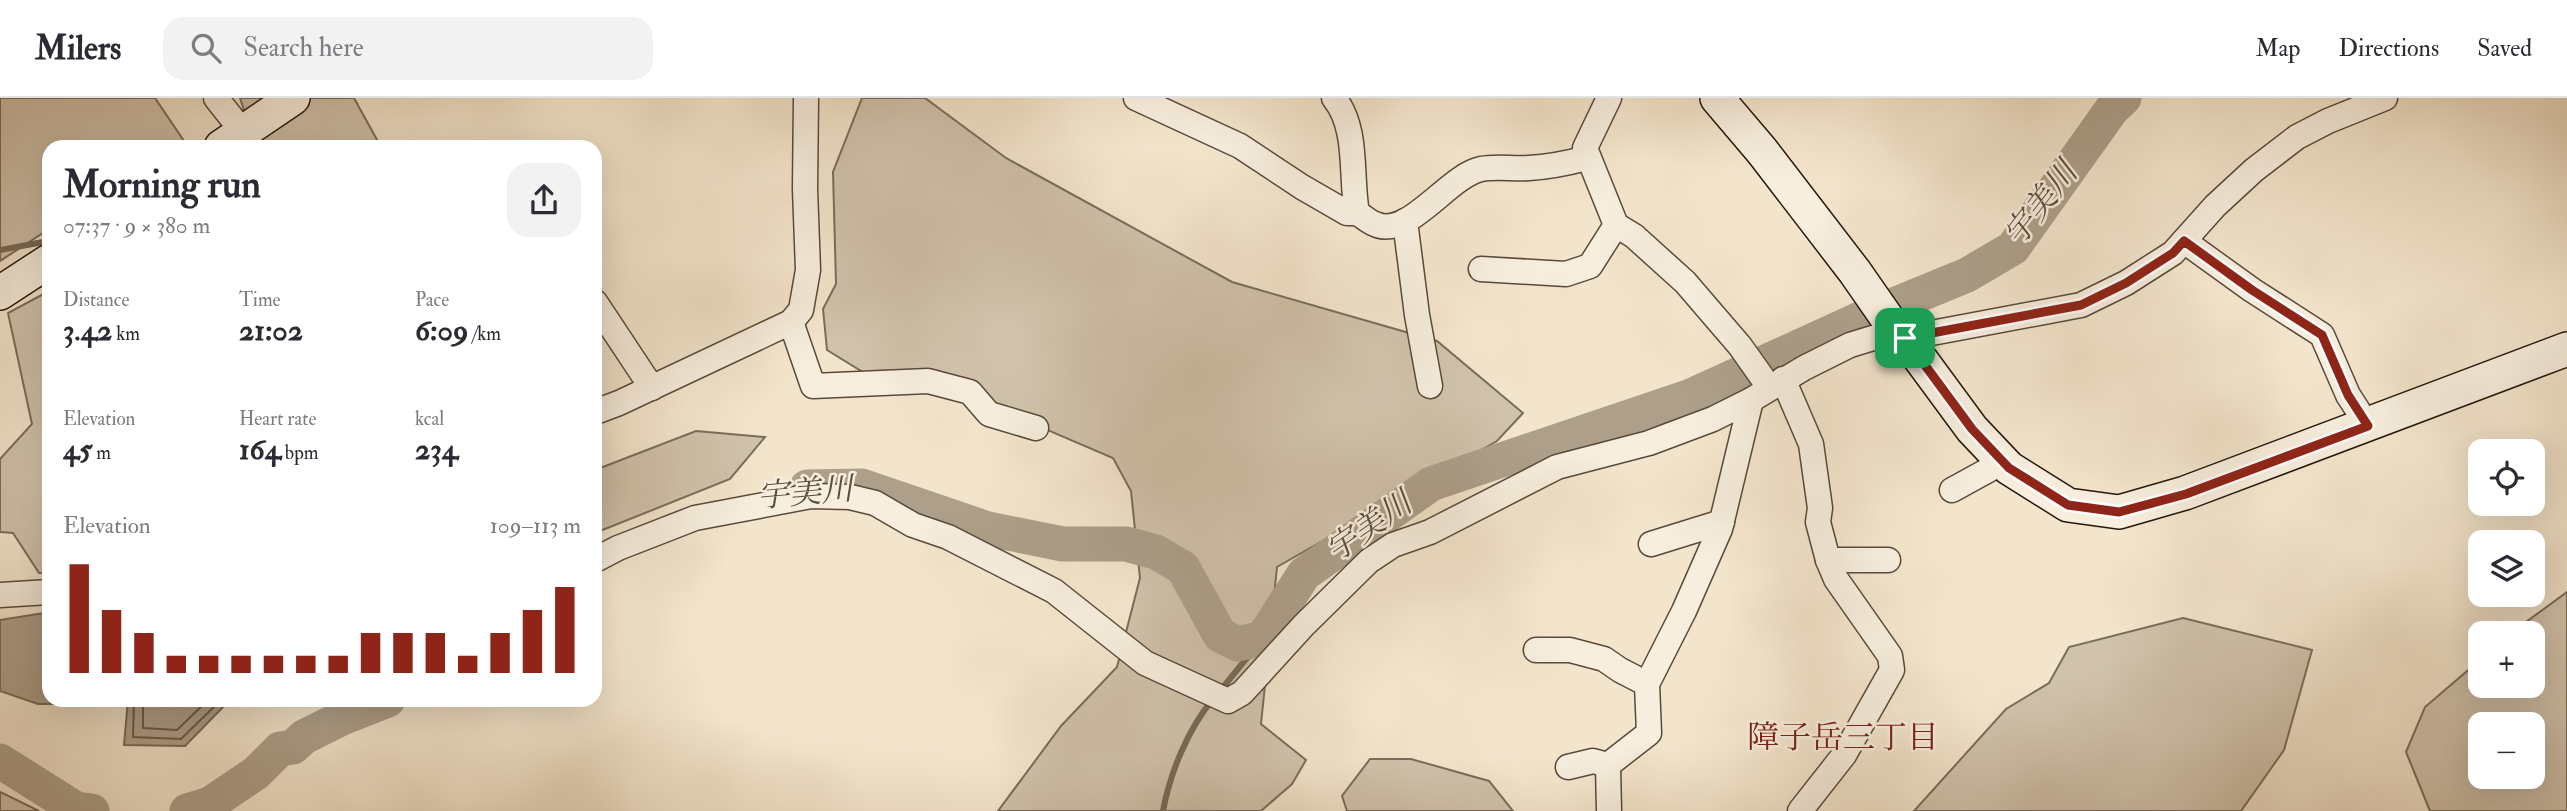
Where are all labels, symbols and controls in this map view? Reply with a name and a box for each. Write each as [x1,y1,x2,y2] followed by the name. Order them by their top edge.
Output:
[163,17,653,80] search box
[35,28,121,69] text: Milers
[187,29,225,67] icon: search
[243,32,364,64] text: Search here
[2255,33,2300,64] text: Map
[2338,33,2439,64] text: Directions
[2477,33,2532,64] text: Saved
[1996,152,2088,254] water label: 宇美川
[63,161,261,209] text: Morning run
[507,163,581,237] button: share
[63,211,210,240] text: 07:37 · 9 × 380 m
[63,288,129,312] text: Distance
[239,288,281,312] text: Time
[415,288,449,312] text: Pace
[1875,308,1935,368] pin
[63,312,112,349] text: 3.42
[239,312,303,349] text: 21:02
[415,312,468,349] text: 6:09
[1886,319,1924,357] icon: arrive
[112,322,140,346] text: km
[468,322,501,346] text: /km
[63,407,135,431] text: Elevation
[239,407,316,431] text: Heart rate
[415,407,444,431] text: kcal
[63,431,92,468] text: 45
[239,431,281,468] text: 164
[415,431,458,468] text: 234
[2468,439,2545,789] map controls
[2468,439,2545,516] button: locate
[92,441,111,465] text: m
[281,441,319,465] text: bpm
[755,469,858,517] water label: 宇美川
[1318,481,1422,571] water label: 宇美川
[63,511,151,540] text: Elevation
[490,511,581,540] text: 109–113 m
[2468,530,2545,607] button: layers
[2468,621,2545,698] button: +
[2468,712,2545,789] button: −
[1747,718,1939,758] district label: 障子岳三丁目

